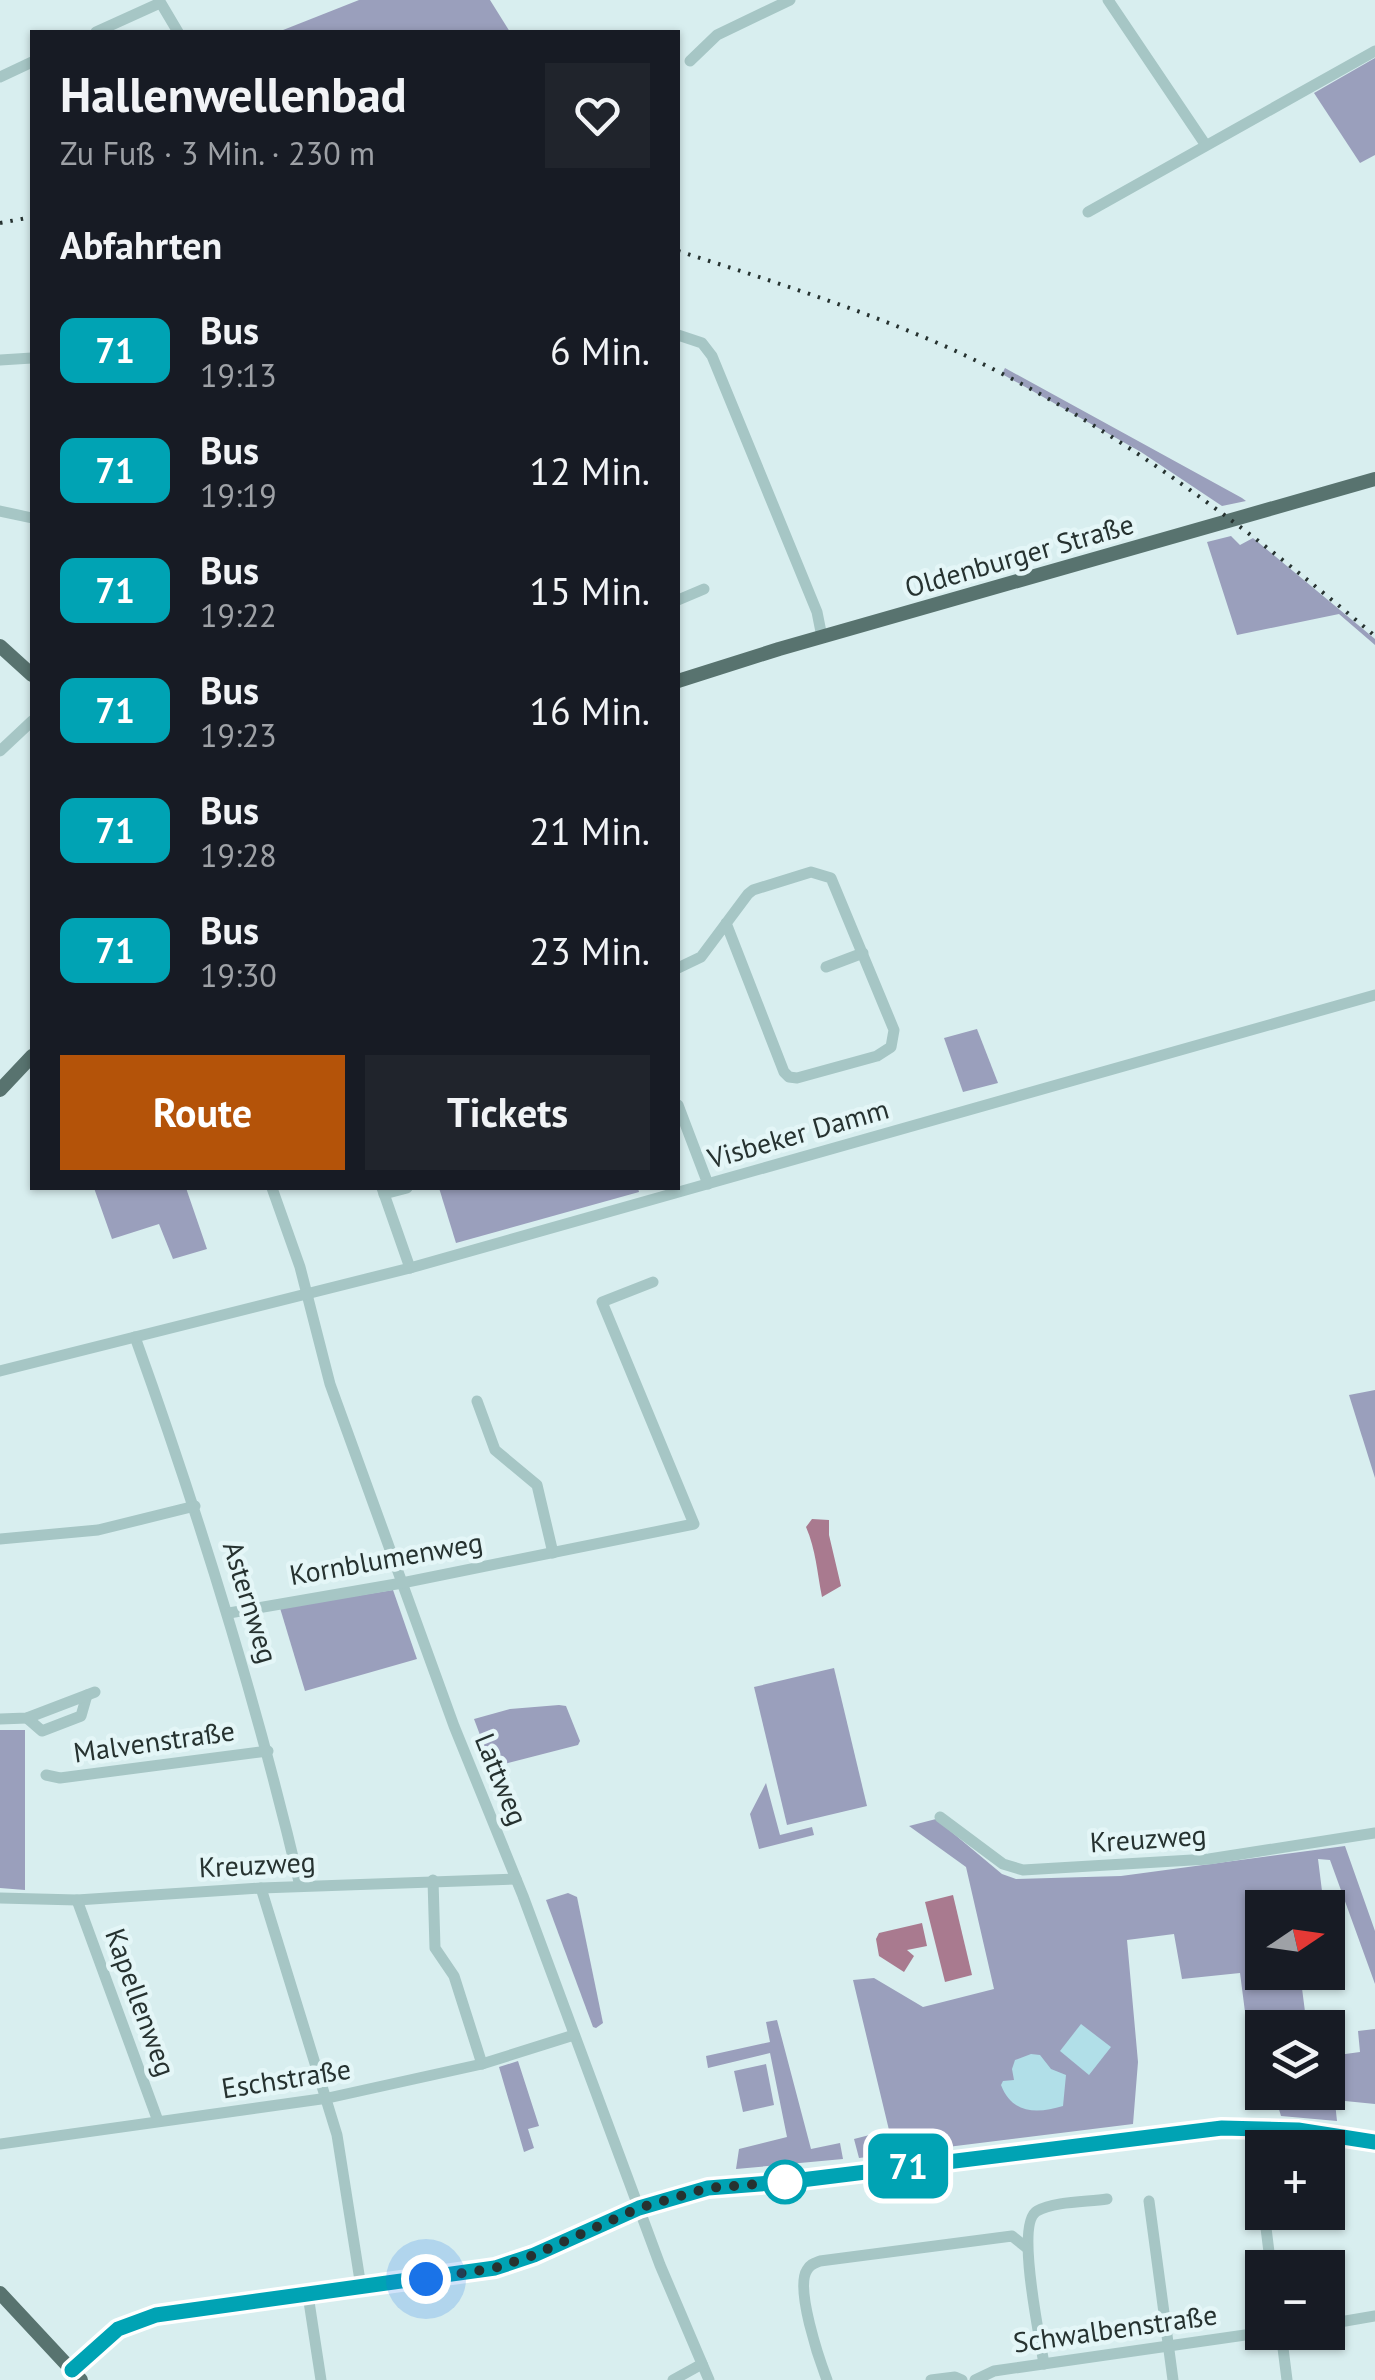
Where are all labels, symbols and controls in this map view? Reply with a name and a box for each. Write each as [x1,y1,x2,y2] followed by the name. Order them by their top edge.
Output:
[60,63,407,125] text: Hallenwellenbad
[545,63,650,168] button: heart
[60,132,375,174] text: Zu Fuß · 3 Min. · 230 m
[60,220,222,269] text: Abfahrten
[200,305,259,354] text: Bus
[550,326,650,375] text: 6 Min.
[95,327,135,373] text: 71
[200,354,277,396] text: 19:13
[200,425,259,474] text: Bus
[529,446,650,495] text: 12 Min.
[95,447,135,493] text: 71
[200,474,277,516] text: 19:19
[900,505,1138,605] street label: Oldenburger Straße
[200,545,259,594] text: Bus
[529,566,650,615] text: 15 Min.
[95,567,135,613] text: 71
[200,594,277,636] text: 19:22
[200,665,259,714] text: Bus
[529,686,650,735] text: 16 Min.
[95,687,135,733] text: 71
[200,714,277,756] text: 19:23
[200,785,259,834] text: Bus
[529,806,650,855] text: 21 Min.
[95,807,135,853] text: 71
[200,834,277,876] text: 19:28
[200,905,259,954] text: Bus
[529,926,650,975] text: 23 Min.
[95,927,135,973] text: 71
[200,954,277,996] text: 19:30
[60,1055,345,1170] button: Route
[365,1055,650,1170] button: Tickets
[702,1090,893,1177] street label: Visbeker Damm
[287,1523,485,1593] street label: Kornblumenweg
[215,1537,287,1667] street label: Asternweg
[71,1711,237,1771] street label: Malvenstraße
[467,1728,537,1830] street label: Lattweg
[1088,1815,1208,1861] street label: Kreuzweg
[198,1842,316,1886] street label: Kreuzweg
[1245,1890,1345,1990] north arrow
[1245,1890,1345,2350] map controls
[97,1923,185,2081] street label: Kapellenweg
[1245,2010,1345,2110] button: layers
[219,2050,353,2106] street label: Eschstraße
[1245,2130,1345,2230] button: +
[863,2134,953,2198] line badge: 71
[888,2143,928,2189] text: 71
[764,2161,806,2203] unlabelled marker
[1245,2250,1345,2350] button: −
[401,2254,451,2304] your location
[1011,2295,1219,2361] street label: Schwalbenstraße

